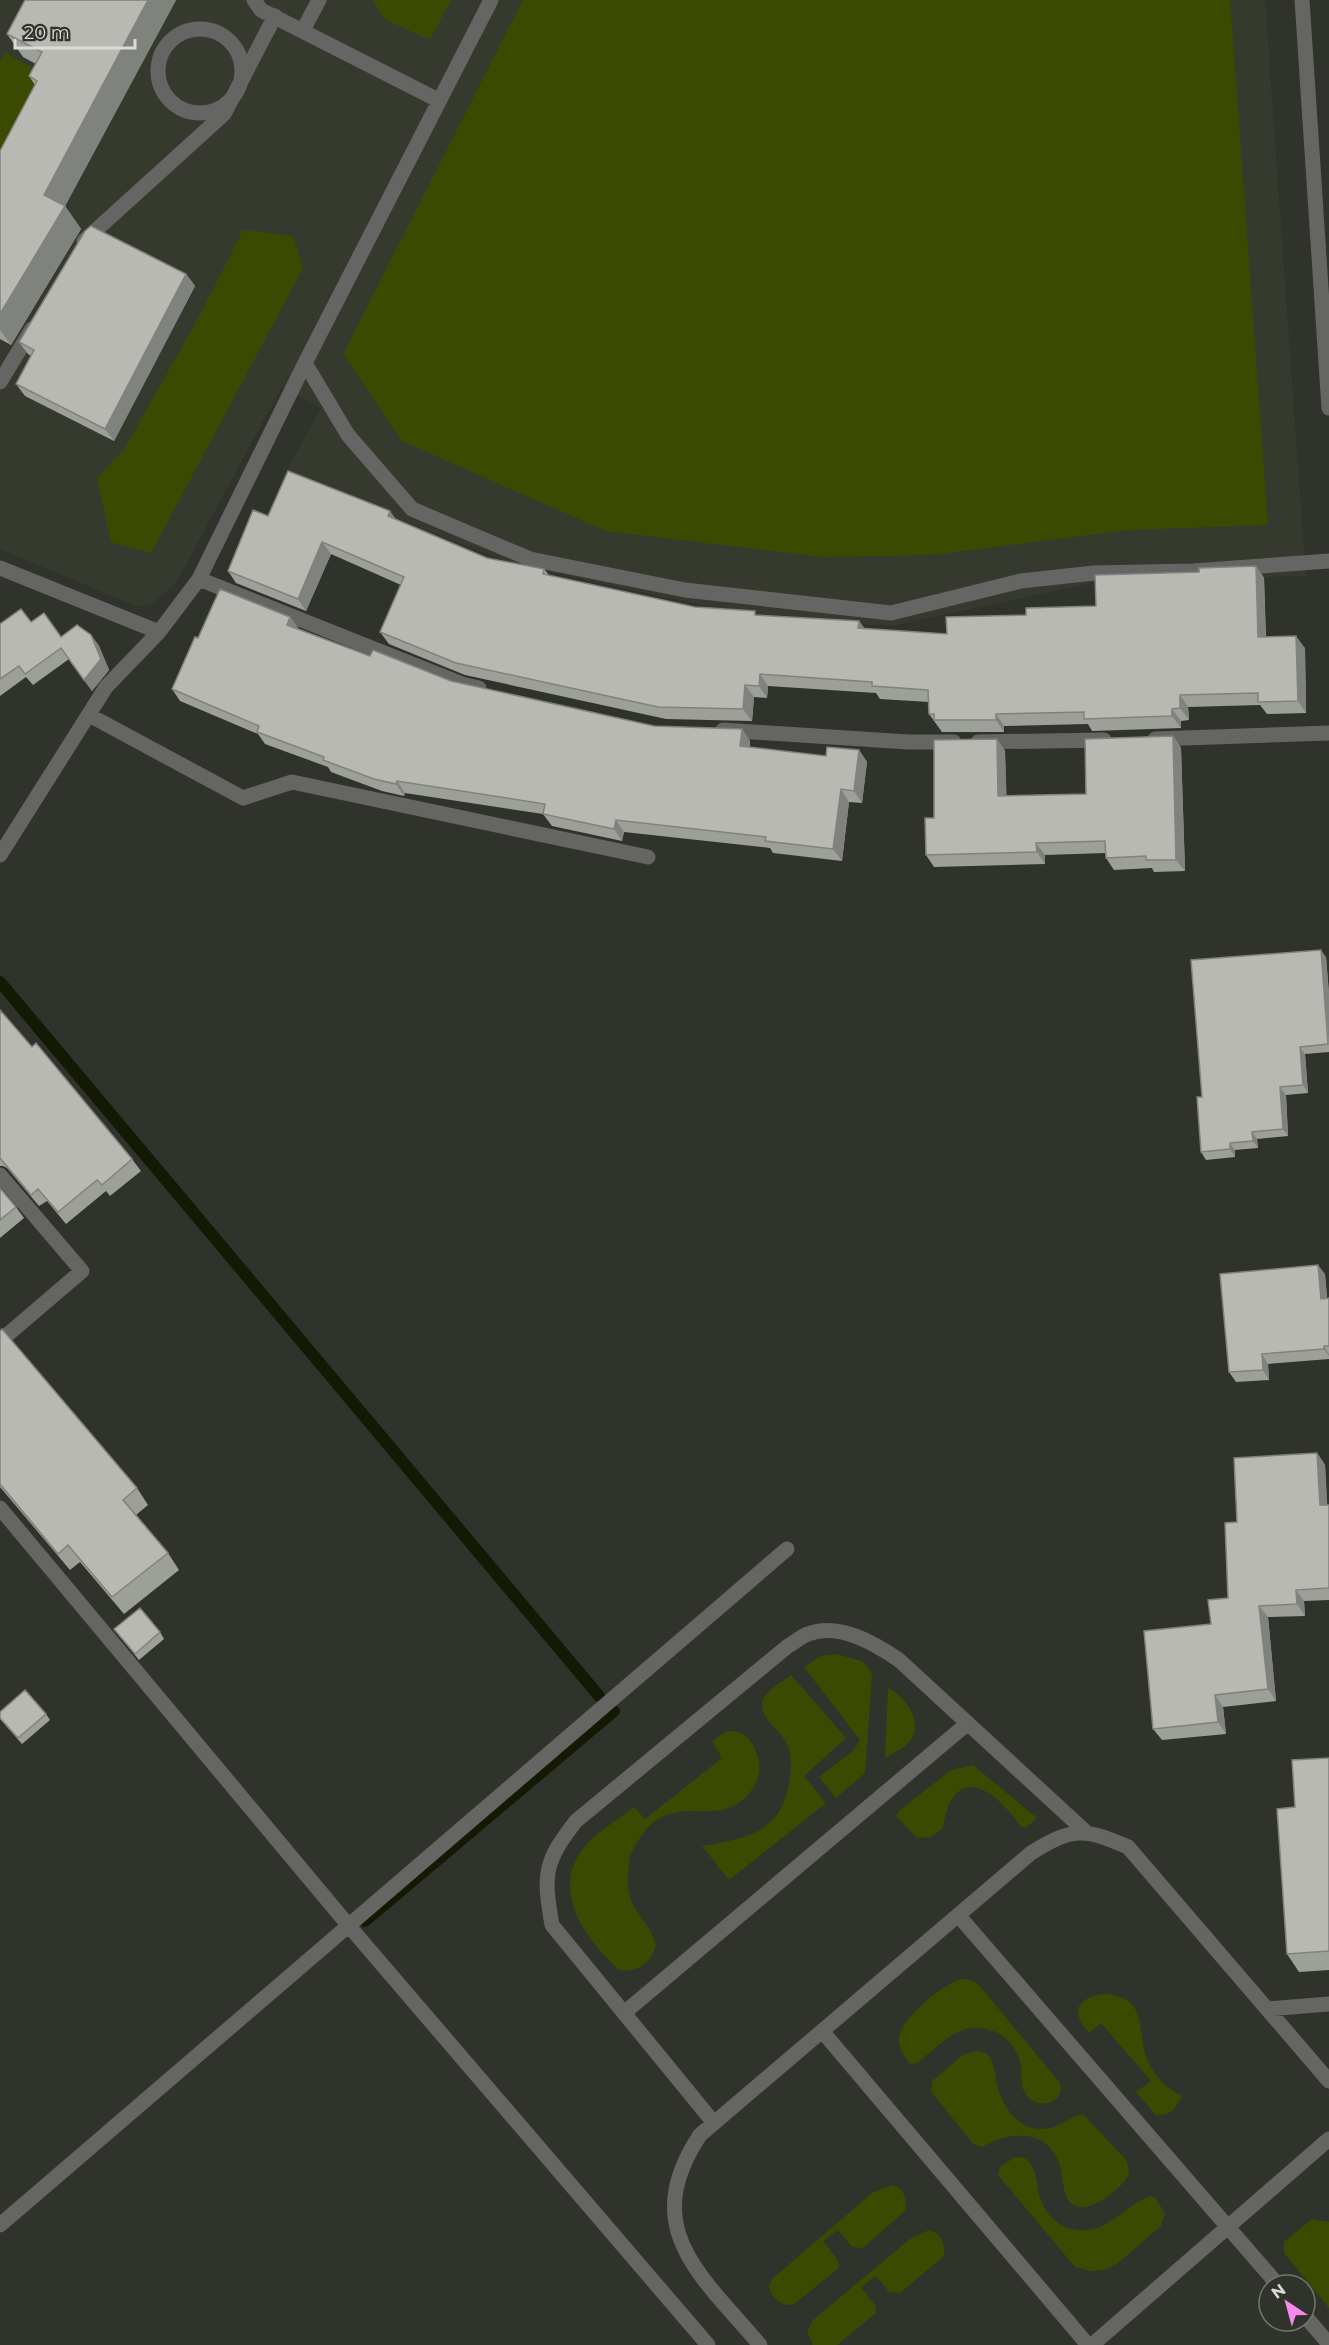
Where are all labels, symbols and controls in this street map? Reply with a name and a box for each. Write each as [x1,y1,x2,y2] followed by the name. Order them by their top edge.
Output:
[15,12,135,50] scale bar
[24,22,70,44] text: 20 m
[1257,2273,1317,2333] north arrow
[1268,2280,1289,2303] text: N

